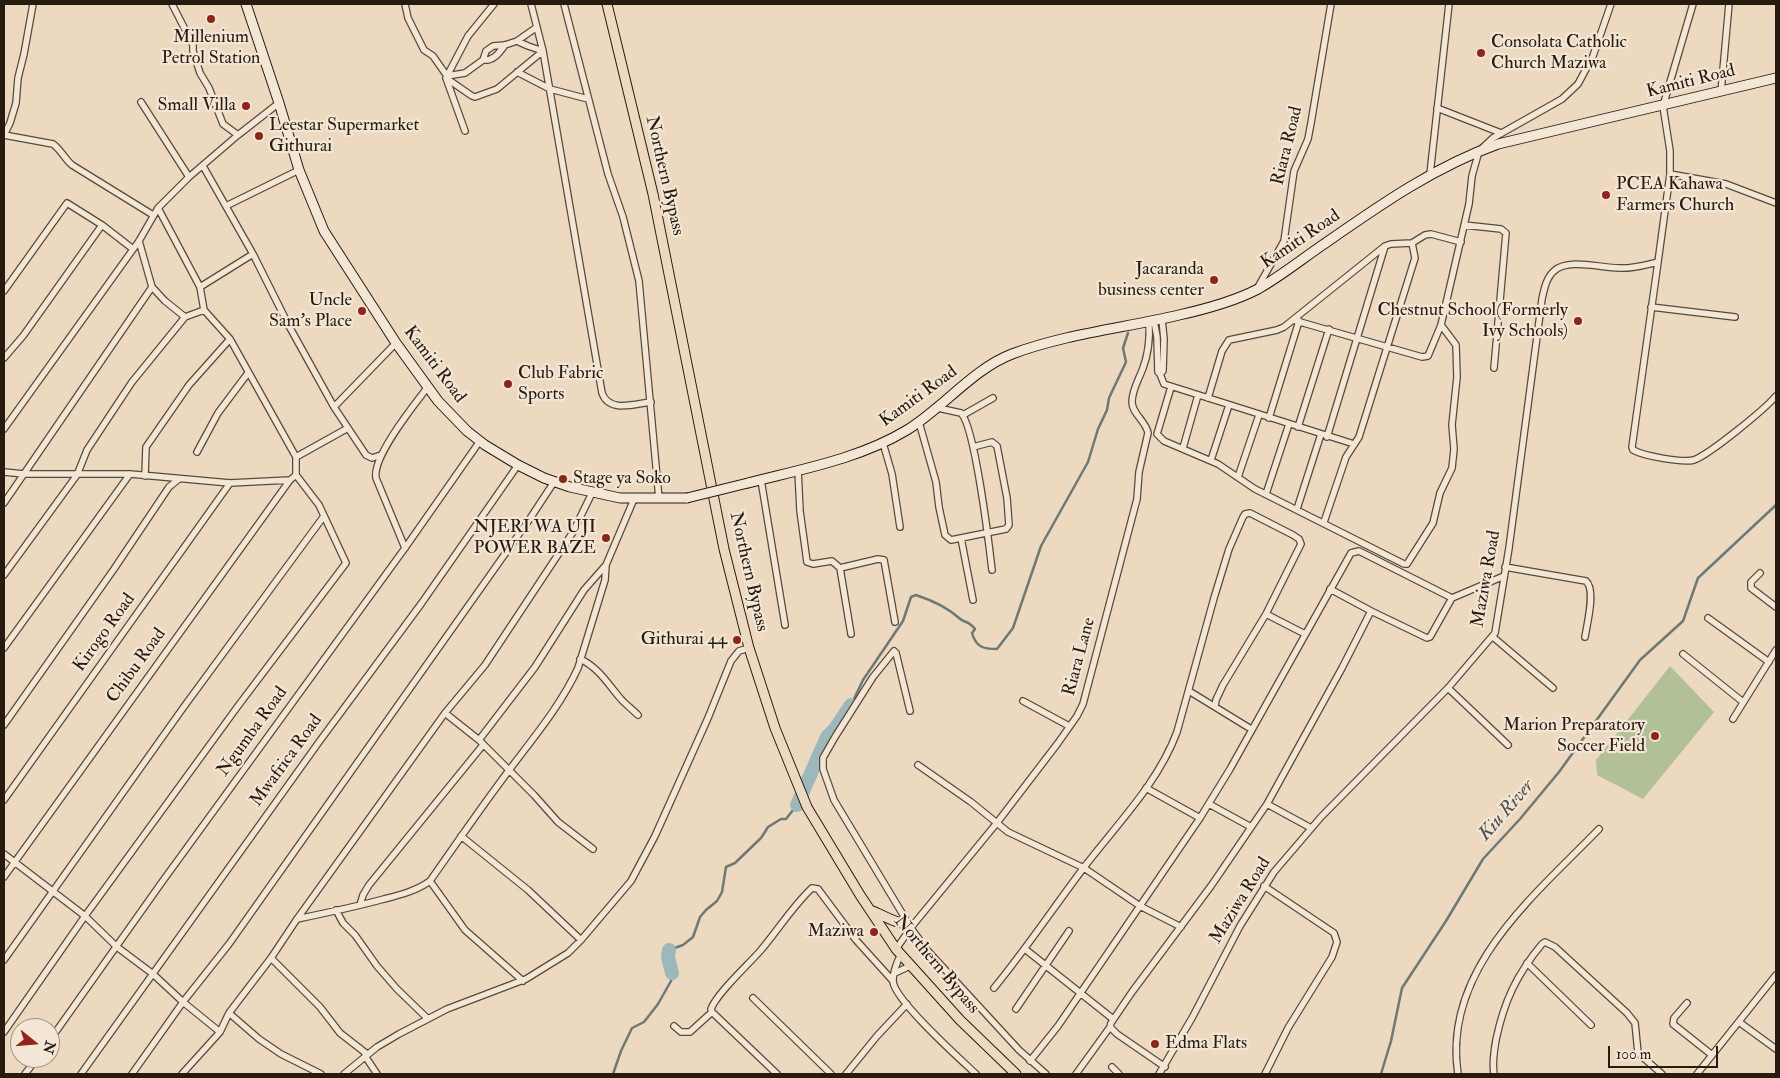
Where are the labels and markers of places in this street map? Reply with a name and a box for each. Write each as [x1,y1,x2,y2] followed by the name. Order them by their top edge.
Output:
[205,13,217,25] marker: Millenium Petrol Station
[162,27,260,70] place label: Millenium Petrol Station
[1491,32,1627,74] place label: Consolata Catholic Church Maziwa
[1475,47,1487,59] marker: Consolata Catholic Church Maziwa
[158,95,236,117] place label: Small Villa
[240,100,252,112] marker: Small Villa
[269,115,419,158] place label: Leestar Supermarket Githurai
[253,130,265,142] marker: Leestar Supermarket Githurai
[1616,174,1734,216] place label: PCEA Kahawa Farmers Church
[1600,189,1612,201] marker: PCEA Kahawa Farmers Church
[1098,259,1204,302] place label: Jacaranda business center
[1208,274,1220,286] marker: Jacaranda business center
[269,290,352,332] place label: Uncle Sam's Place
[1377,300,1568,342] place label: Chestnut School(Formerly Ivy Schools)
[356,305,368,317] marker: Uncle Sam's Place
[1572,315,1584,327] marker: Chestnut School(Formerly Ivy Schools)
[518,363,603,406] place label: Club Fabric Sports
[502,378,514,390] marker: Club Fabric Sports
[573,468,671,490] place label: Stage ya Soko
[557,473,569,485] marker: Stage ya Soko
[473,517,596,560] place label: NJERI WA UJI POWER BAZE
[600,532,612,544] marker: NJERI WA UJI POWER BAZE
[641,629,727,651] place label: Githurai 44
[731,634,743,646] marker: Githurai 44
[1503,715,1645,758] place label: Marion Preparatory Soccer Field
[1649,730,1661,742] marker: Marion Preparatory Soccer Field
[807,921,864,943] place label: Maziwa
[868,926,880,938] marker: Maziwa
[1165,1033,1247,1055] place label: Edma Flats
[1149,1038,1161,1050] marker: Edma Flats

